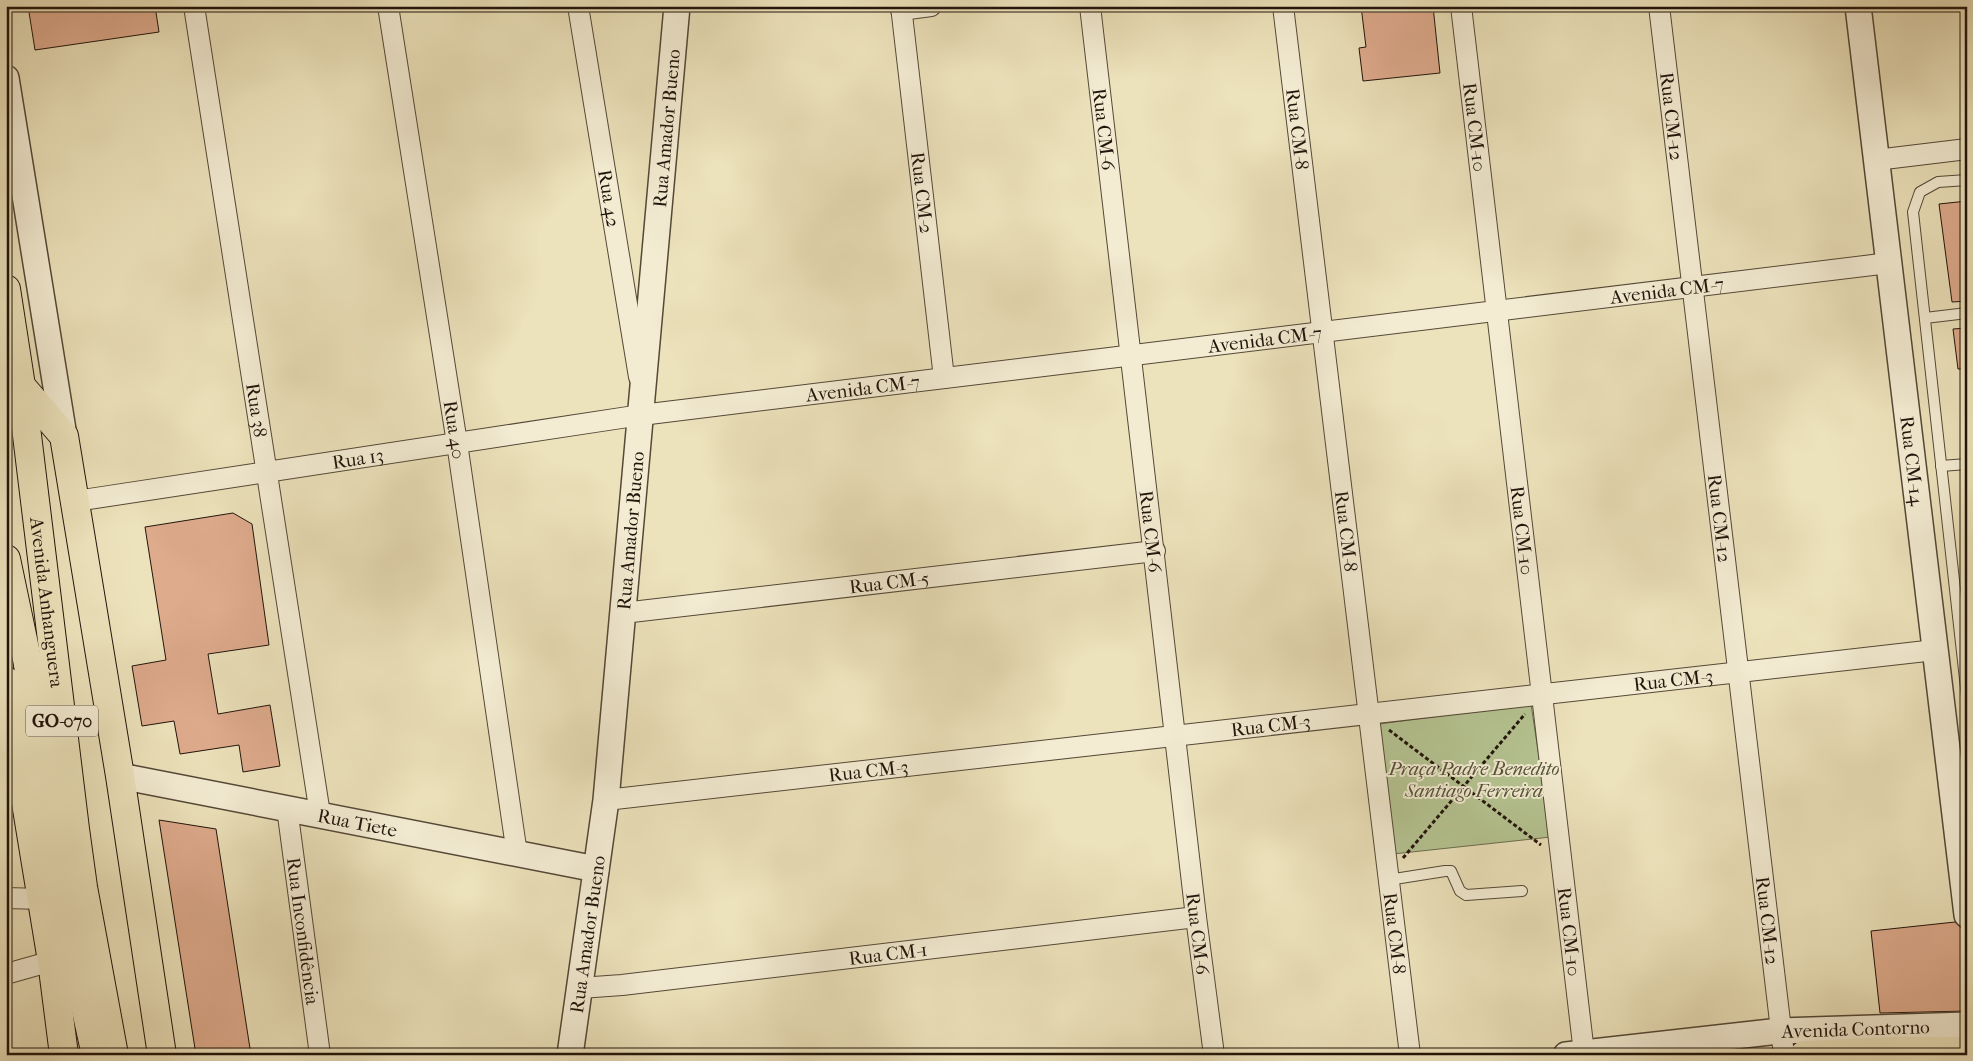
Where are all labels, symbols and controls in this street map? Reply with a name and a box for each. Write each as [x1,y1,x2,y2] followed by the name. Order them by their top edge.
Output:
[649,48,685,209] street label: Rua Amador Bueno
[1655,71,1687,162] street label: Rua CM-12
[1458,82,1490,173] street label: Rua CM-10
[1088,87,1119,172] street label: Rua CM-6
[1281,87,1313,171] street label: Rua CM-8
[906,151,937,235] street label: Rua CM-2
[593,168,624,229] street label: Rua 42
[1608,273,1725,309] street label: Avenida CM-7
[1206,322,1323,358] street label: Avenida CM-7
[804,371,921,407] street label: Avenida CM-7
[241,382,271,439] street label: Rua 38
[438,399,469,461] street label: Rua 40
[1895,415,1928,508] street label: Rua CM-14
[331,444,385,474] street label: Rua 13
[613,450,649,611] street label: Rua Amador Bueno
[1703,473,1735,564] street label: Rua CM-12
[1505,485,1538,576] street label: Rua CM-10
[1134,489,1166,575] street label: Rua CM-6
[1330,489,1361,573] street label: Rua CM-8
[25,515,68,689] street label: Avenida Anhanguera
[848,567,931,599] street label: Rua CM-5
[1632,665,1714,696] street label: Rua CM-3
[26,706,98,736] road number: GO-070
[1230,711,1312,741] street label: Rua CM-3
[827,756,909,787] street label: Rua CM-3
[1387,758,1560,802] park label: Praça Padre Benedito Santiago Ferreira
[316,805,399,842] street label: Rua Tiete
[566,854,610,1015] street label: Rua Amador Bueno
[282,856,323,1006] street label: Rua Inconfidência
[1751,875,1783,966] street label: Rua CM-12
[1553,886,1585,977] street label: Rua CM-10
[1378,891,1410,975] street label: Rua CM-8
[1181,892,1214,977] street label: Rua CM-6
[848,939,929,970] street label: Rua CM-1
[1780,1016,1931,1043] street label: Avenida Contorno

